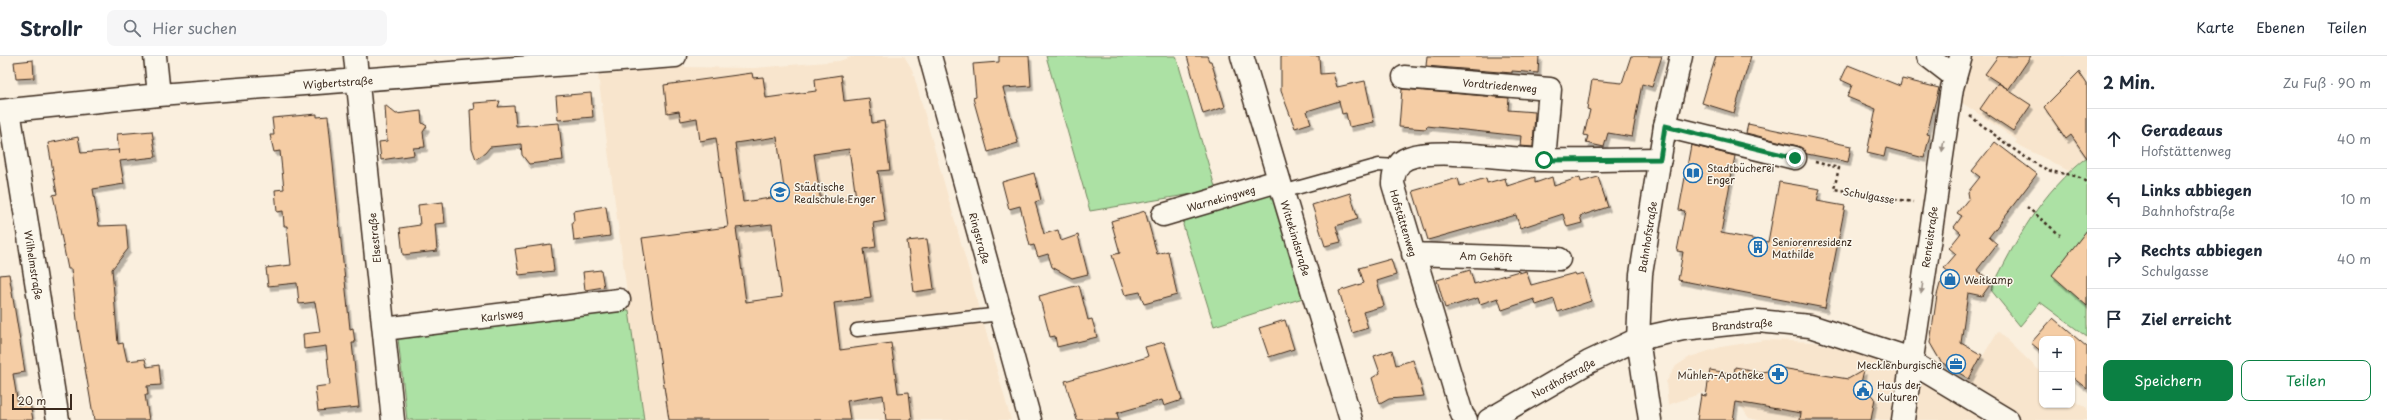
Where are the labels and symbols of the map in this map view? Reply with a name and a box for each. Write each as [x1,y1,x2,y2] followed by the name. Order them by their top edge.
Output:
[303,72,373,92] street label: Wigbertstraße
[1462,74,1538,96] street label: Vordtriedenweg
[1940,140,1946,152] one-way arrow
[1786,149,1804,167] route end
[1535,151,1553,169] route start
[1707,160,1774,187] place label: Stadtbücherei Enger
[1682,162,1704,184] library icon: Stadtbücherei Enger
[794,179,876,206] place label: Städtische Realschule Enger
[769,181,791,203] school or university icon: Städtische Realschule Enger
[1185,181,1257,215] street label: Warnekingweg
[1842,183,1896,207] street label: Schulgasse
[1387,187,1421,259] street label: Hofstättenweg
[1277,198,1315,278] street label: Wittekindstraße
[1634,200,1660,274] street label: Bahnhofstraße
[1917,205,1941,269] street label: Renteistraße
[966,211,994,265] street label: Ringstraße
[364,212,384,264] street label: Elsestraße
[21,229,47,301] street label: Wilhelmstraße
[1772,234,1852,261] place label: Seniorenresidenz Mathilde
[1747,236,1769,258] building icon: Seniorenresidenz Mathilde
[1459,248,1513,264] street label: Am Gehöft
[1939,268,1961,290] shop icon: Weitkamp
[1964,272,2013,287] place label: Weitkamp
[1919,282,1925,295] one-way arrow
[480,305,524,325] street label: Karlsweg
[1711,314,1773,334] street label: Brandstraße
[1945,353,1967,375] office icon: Mecklenburgische
[1528,354,1598,402] street label: Nordhofstraße
[1857,357,1942,372] place label: Mecklenburgische
[1767,363,1789,385] pharmacy icon: Mühlen-Apotheke
[1678,367,1765,382] place label: Mühlen-Apotheke
[1877,377,1921,404] place label: Haus der Kulturen
[1852,379,1874,401] public building icon: Haus der Kulturen
[12,392,72,411] scale bar

